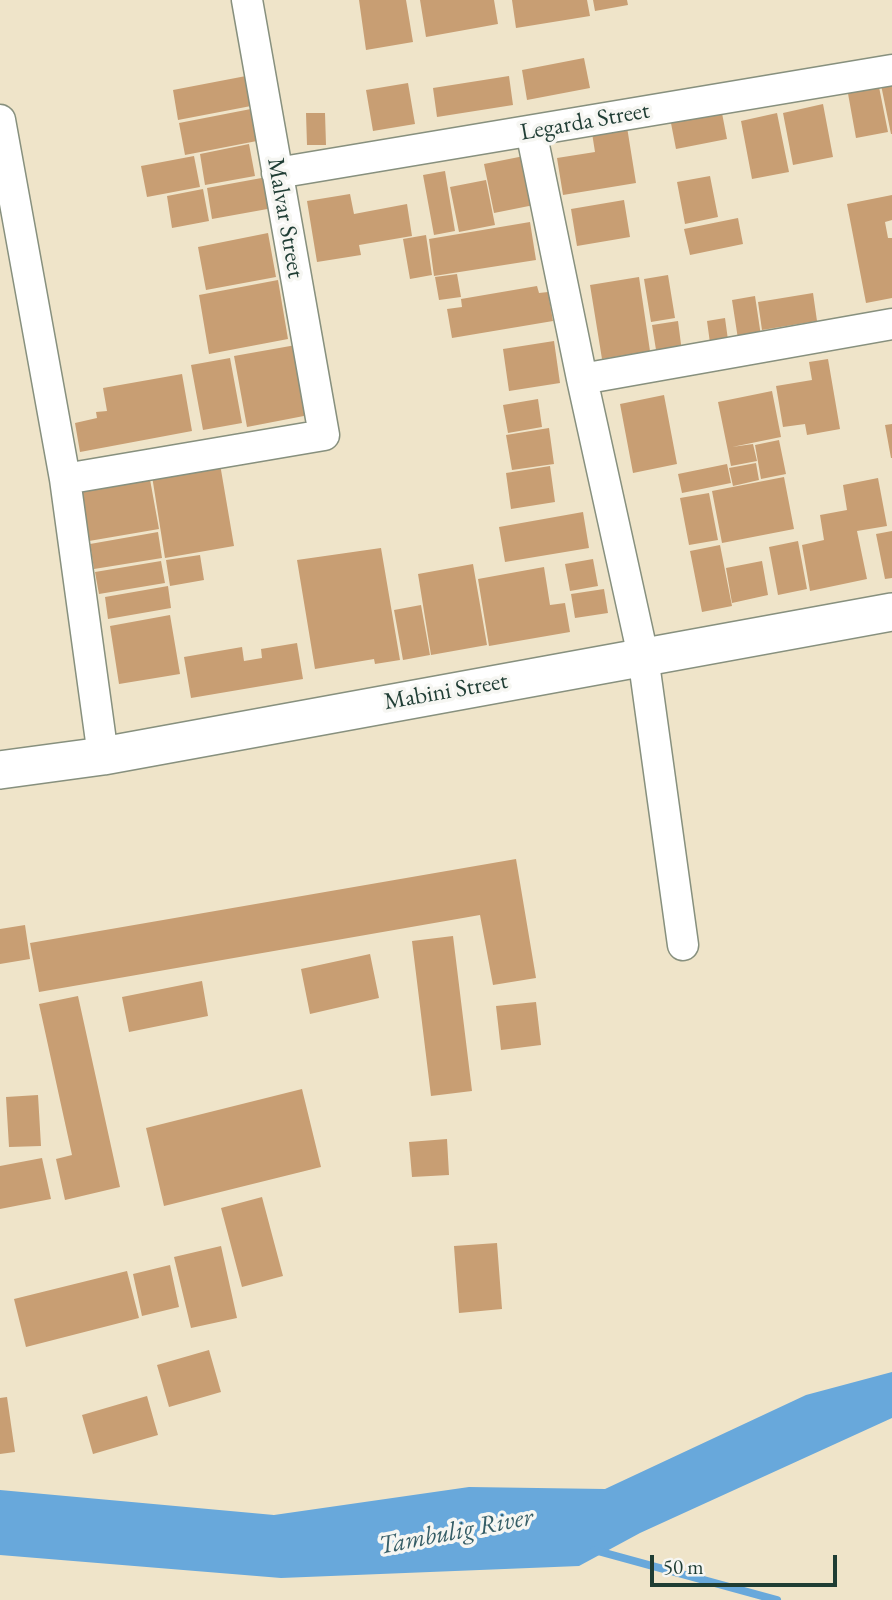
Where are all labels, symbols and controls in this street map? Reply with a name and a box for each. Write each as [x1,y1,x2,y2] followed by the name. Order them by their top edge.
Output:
[518,96,652,148] street label: Legarda Street
[260,156,310,280] street label: Malvar Street
[382,667,510,717] street label: Mabini Street
[376,1502,536,1562] water label: Tambulig River
[654,1540,841,1584] scale bar
[663,1553,704,1580] text: 50 m

